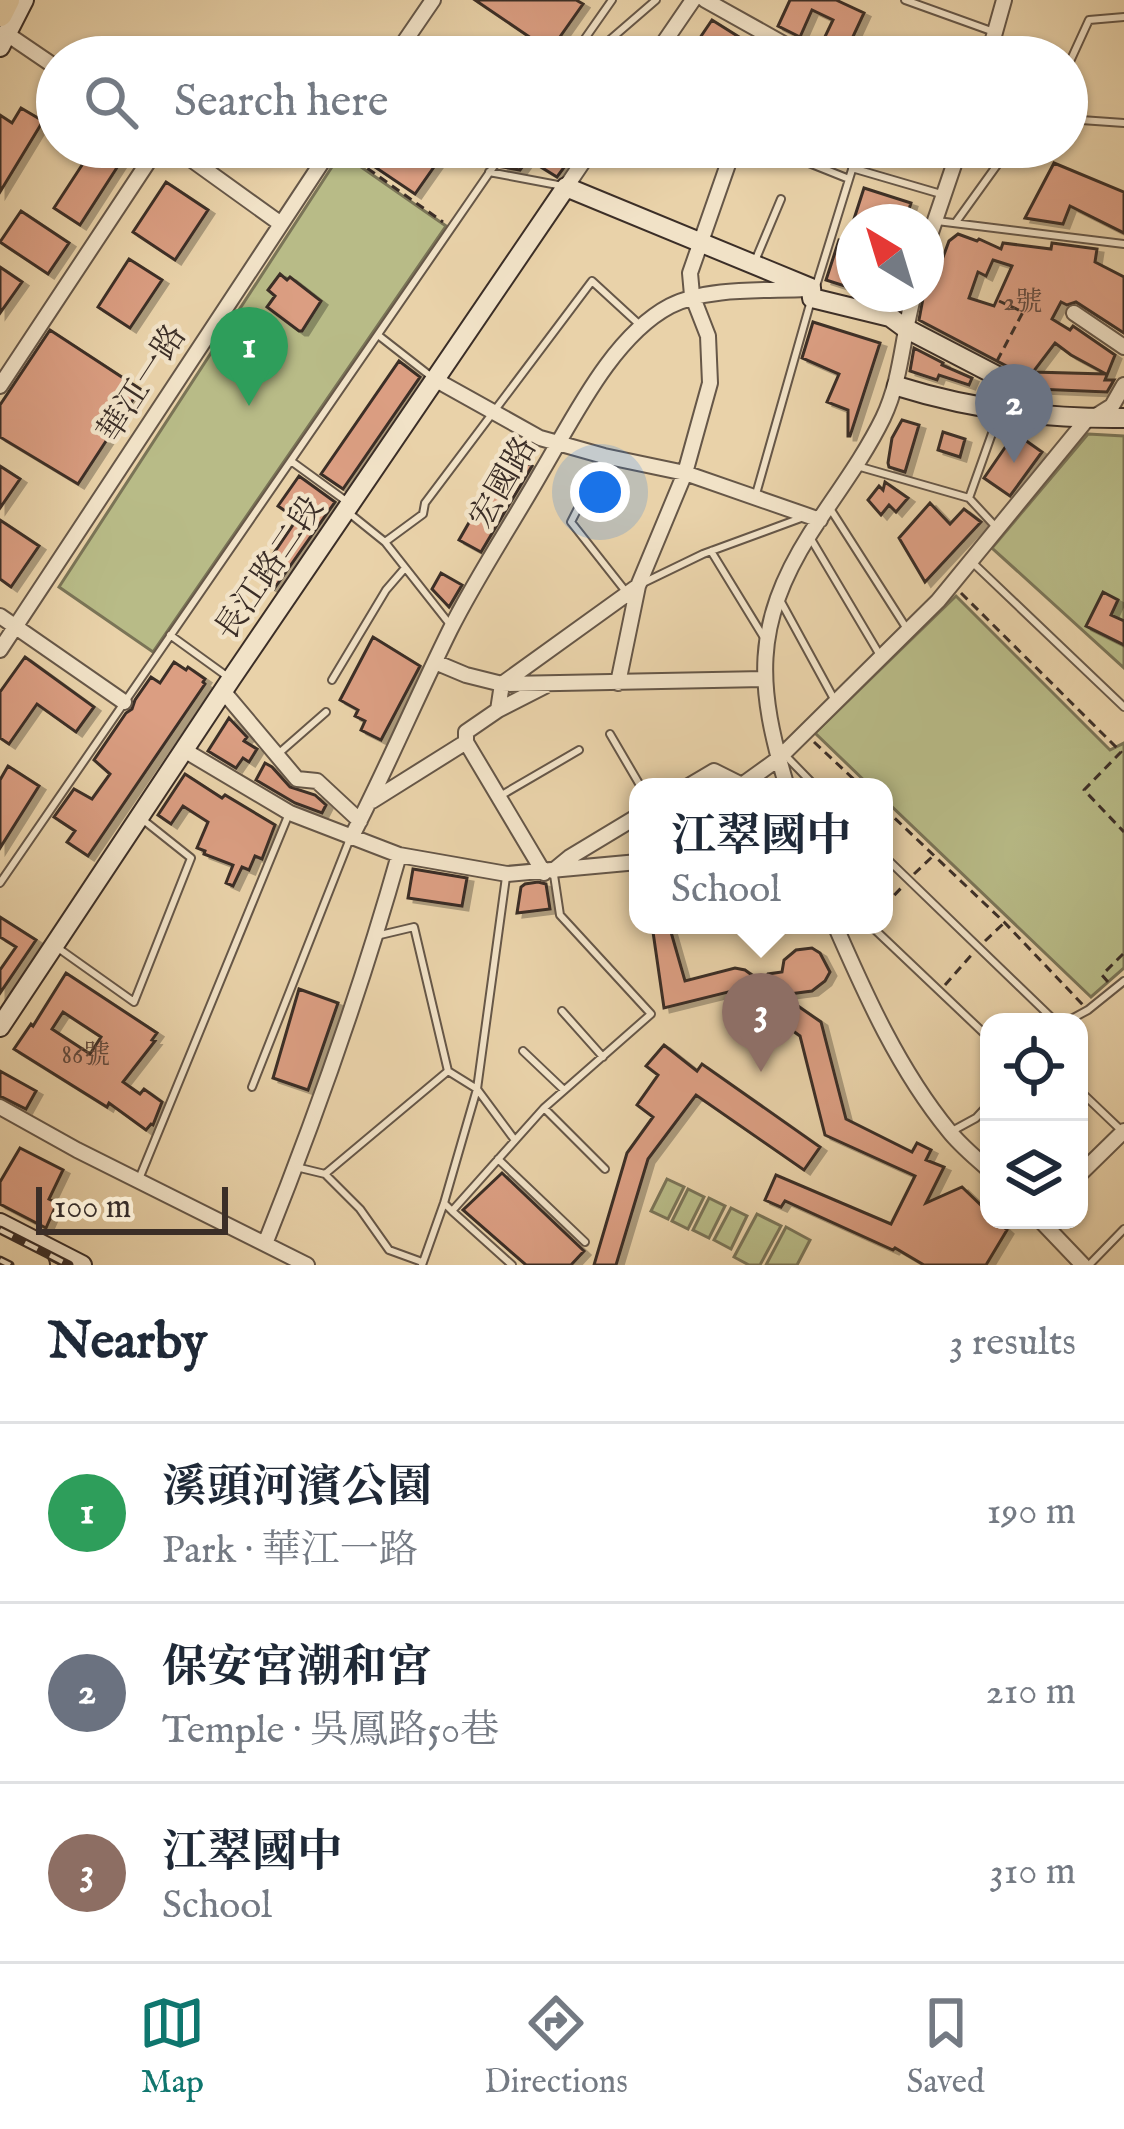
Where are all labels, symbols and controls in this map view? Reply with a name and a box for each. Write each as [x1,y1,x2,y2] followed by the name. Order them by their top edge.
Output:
[36,36,1088,168] search box
[78,69,144,135] icon: search
[174,74,388,131] text: Search here
[836,204,944,312] north arrow
[1003,286,1043,320] house number: 2號
[210,307,288,406] pin: 1
[89,317,197,451] street label: 華江一路
[975,364,1053,463] pin: 2
[461,430,547,536] street label: 宏國路
[570,462,630,522] your location
[206,489,334,649] street label: 長江路二段
[629,778,893,934] popup
[671,809,851,866] text: 江翠國中
[671,866,781,915] text: School
[722,973,800,1072] pin: 3
[980,1013,1088,1229] map controls
[980,1013,1088,1121] button: locate
[62,1039,110,1073] house number: 86號
[980,1121,1088,1229] button: layers
[36,1181,228,1234] scale bar
[54,1187,131,1229] text: 100 m
[48,1311,207,1376] text: Nearby
[949,1319,1076,1368] text: 3 results
[162,1460,432,1517] text: 溪頭河濱公園
[80,1488,94,1537] text: 1
[987,1488,1076,1537] text: 190 m
[162,1527,418,1576] text: Park · 華江一路
[162,1640,432,1697] text: 保安宮潮和宮
[78,1668,96,1717] text: 2
[986,1668,1076,1717] text: 210 m
[162,1707,499,1756] text: Temple · 吳鳳路50巷
[162,1825,342,1882] text: 江翠國中
[80,1848,94,1897] text: 3
[989,1848,1076,1897] text: 310 m
[162,1882,272,1931] text: School
[139,1990,205,2104] tab: Map
[484,1990,628,2104] tab: Directions
[907,1990,985,2104] tab: Saved

